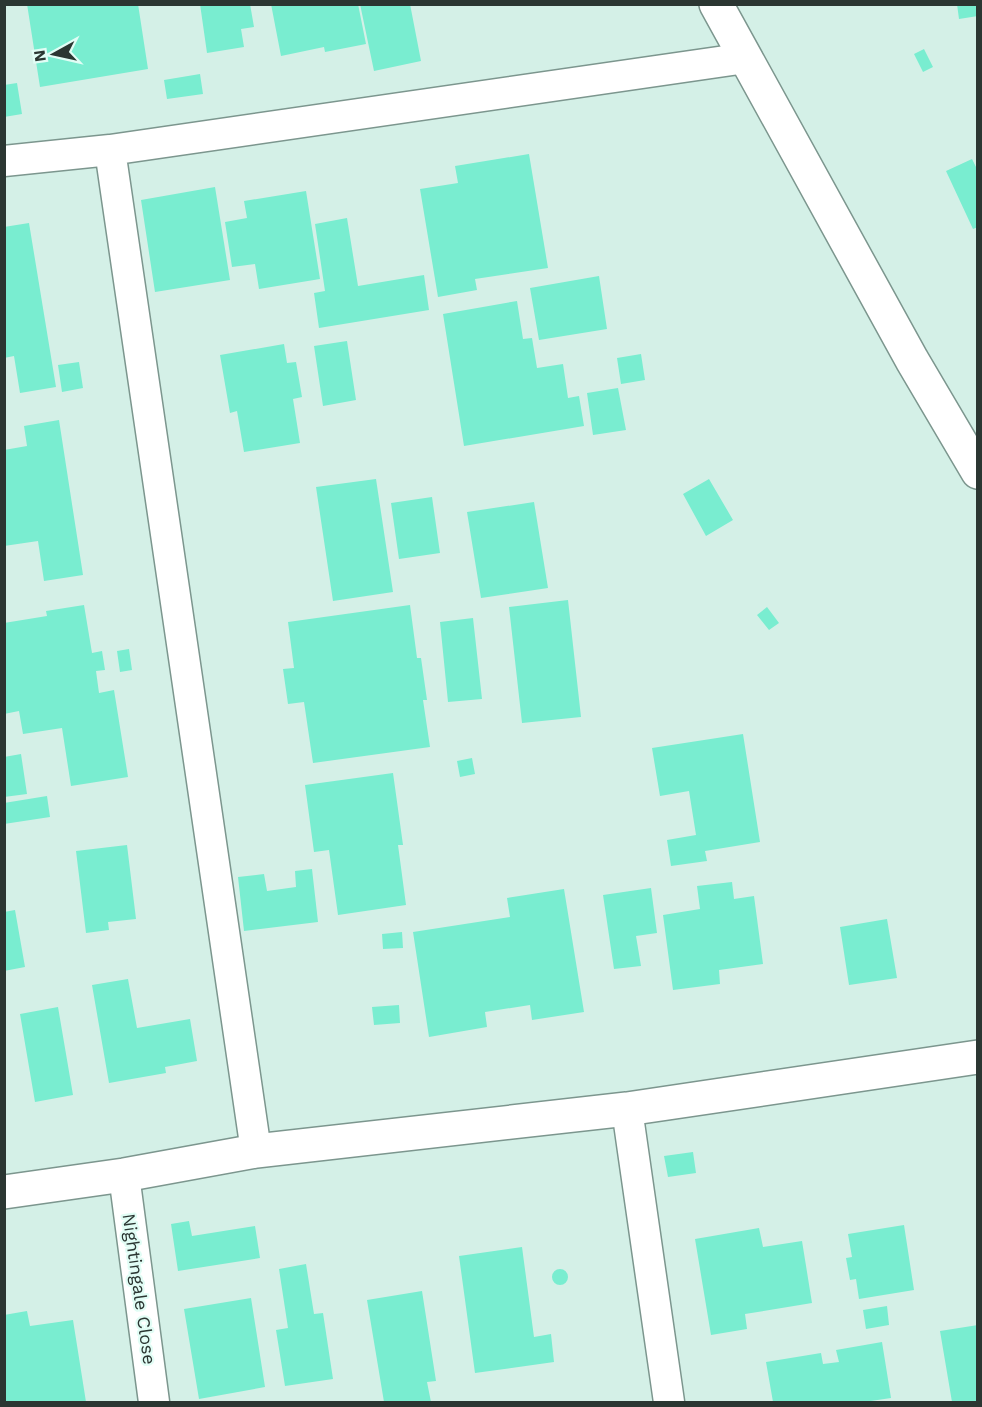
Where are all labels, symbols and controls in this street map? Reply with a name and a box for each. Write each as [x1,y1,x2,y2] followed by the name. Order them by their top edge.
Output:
[24,24,84,84] north arrow
[29,49,50,63] text: N
[118,1212,160,1366] street label: Nightingale Close

